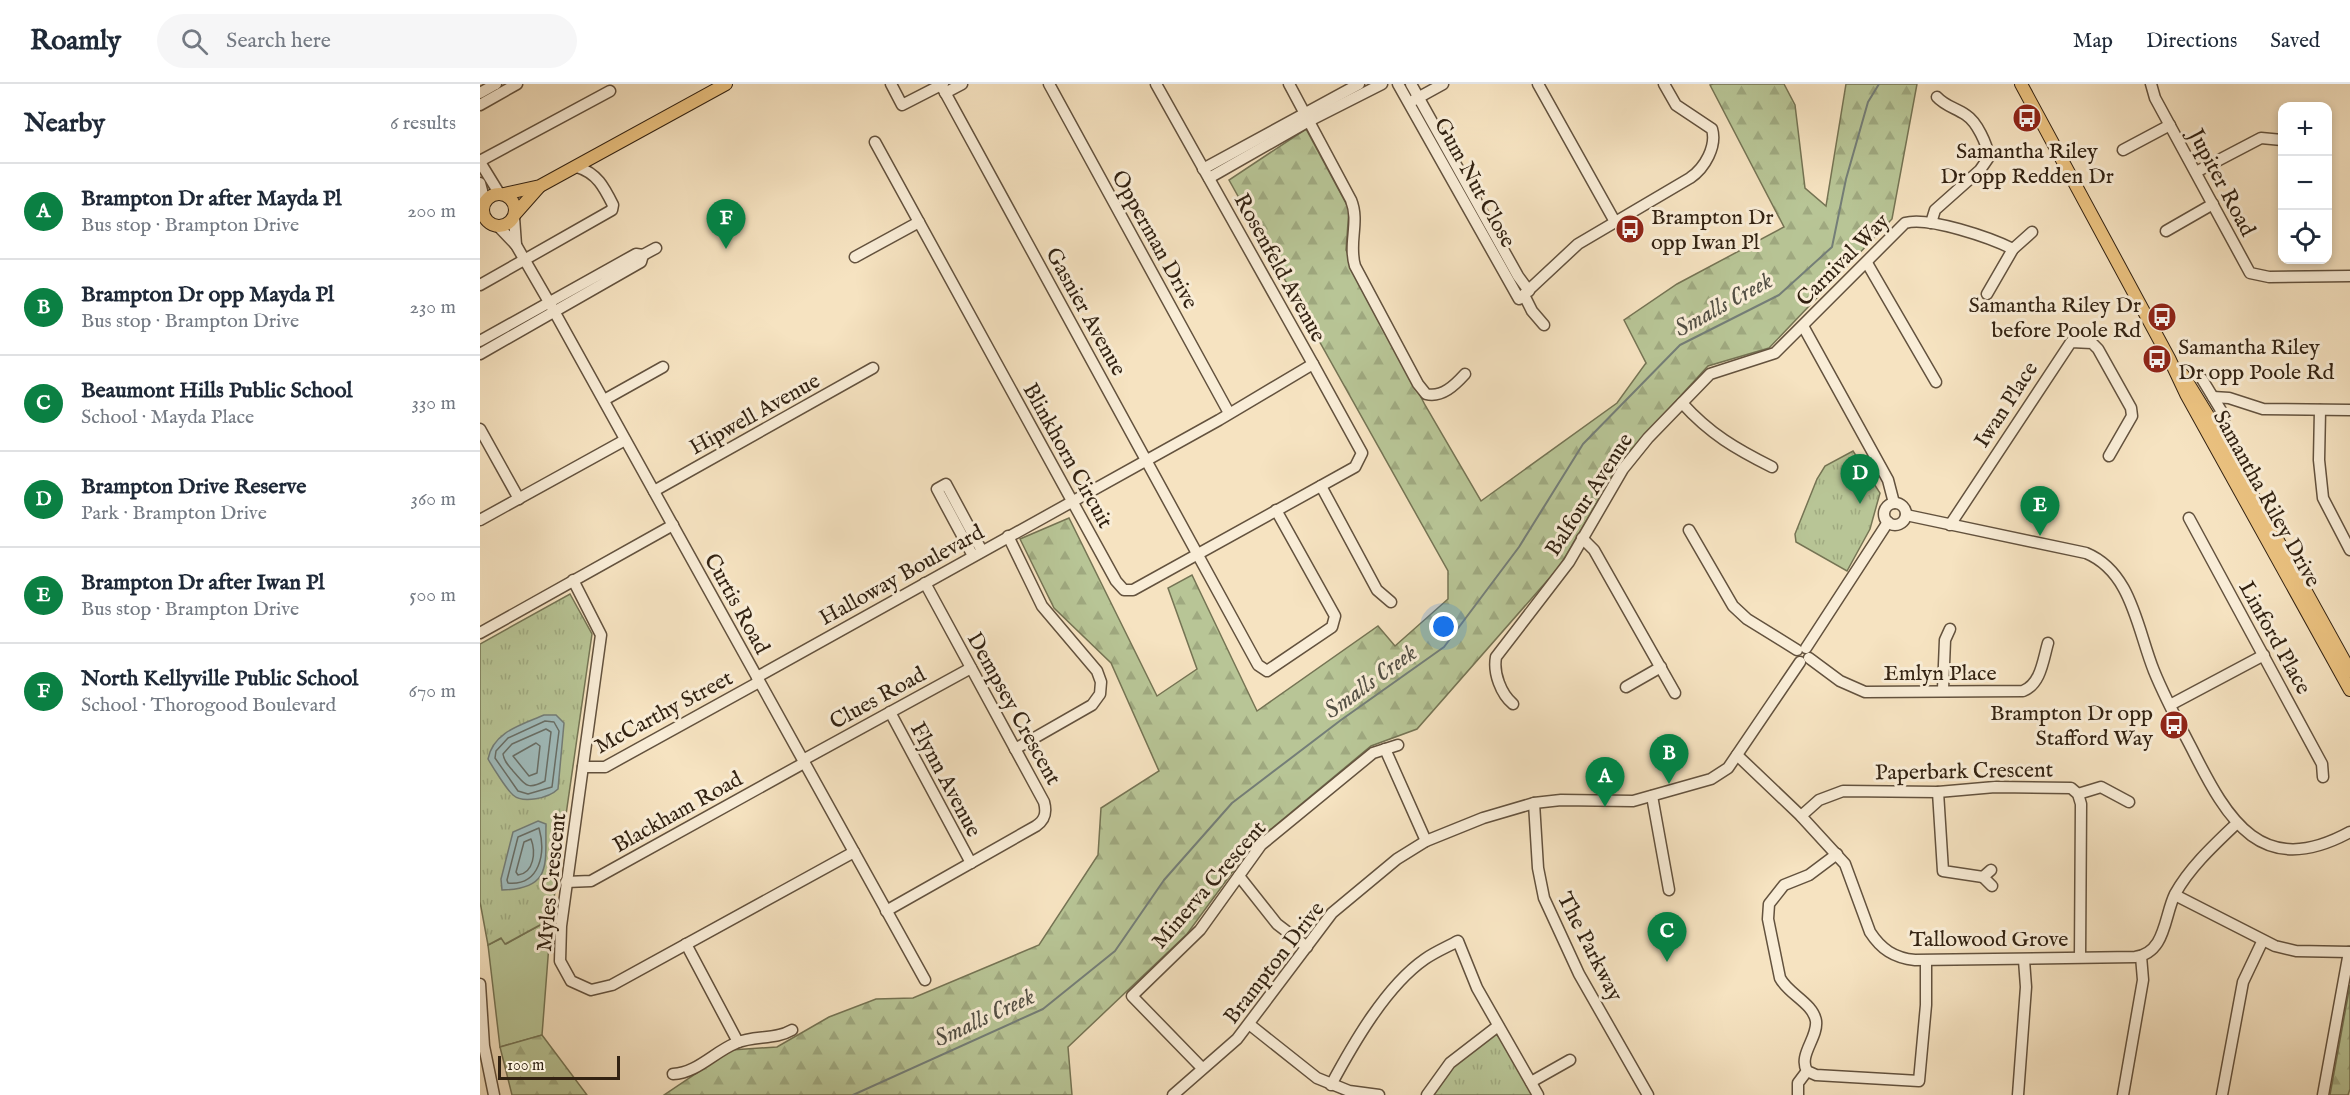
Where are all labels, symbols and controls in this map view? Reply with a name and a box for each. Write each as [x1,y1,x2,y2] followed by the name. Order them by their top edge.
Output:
[157,14,577,68] search box
[30,24,121,59] text: Roamly
[178,25,211,58] icon: search
[226,27,331,55] text: Search here
[2073,28,2113,55] text: Map
[2146,28,2237,55] text: Directions
[2270,28,2320,55] text: Saved
[2011,102,2043,134] bus stop icon: Samantha Riley Dr opp Redden Dr
[2278,102,2332,264] map controls
[2278,102,2332,156] button: +
[24,107,105,140] text: Nearby
[390,111,456,136] text: 6 results
[1427,113,1521,253] street label: Gum Nut Close
[2180,122,2261,242] street label: Jupiter Road
[1940,138,2114,191] place label: Samantha Riley Dr opp Redden Dr
[2278,156,2332,210] button: −
[1105,166,1204,314] street label: Opperman Drive
[81,185,342,213] text: Brampton Dr after Mayda Pl
[1227,189,1332,347] street label: Rosenfeld Avenue
[37,199,50,224] text: A
[407,199,456,224] text: 200 m
[706,200,746,249] pin: F
[1651,204,1774,257] place label: Brampton Dr opp Iwan Pl
[1791,208,1896,313] street label: Carnival Way
[2278,210,2332,264] button: locate
[81,213,299,238] text: Bus stop · Brampton Drive
[1614,213,1646,245] bus stop icon: Brampton Dr opp Iwan Pl
[1038,243,1132,381] street label: Gasnier Avenue
[1669,265,1779,345] water label: Smalls Creek
[81,281,334,309] text: Brampton Dr opp Mayda Pl
[1969,292,2141,345] place label: Samantha Riley Dr before Poole Rd
[37,295,50,320] text: B
[410,295,456,320] text: 230 m
[2146,301,2178,333] bus stop icon: Samantha Riley Dr before Poole Rd
[81,309,299,334] text: Bus stop · Brampton Drive
[2178,334,2334,387] place label: Samantha Riley Dr opp Poole Rd
[2141,343,2173,375] bus stop icon: Samantha Riley Dr opp Poole Rd
[1968,357,2045,453] street label: Iwan Place
[685,367,825,462] street label: Hipwell Avenue
[81,377,353,405] text: Beaumont Hills Public School
[1016,378,1119,534] street label: Blinkhorn Circuit
[36,391,51,416] text: C
[411,391,456,416] text: 330 m
[81,405,254,430] text: School · Mayda Place
[2206,406,2326,592] street label: Samantha Riley Drive
[1539,428,1640,562] street label: Balfour Avenue
[1840,454,1880,504] pin: D
[81,473,306,501] text: Brampton Drive Reserve
[2020,486,2060,536] pin: E
[35,487,52,512] text: D
[410,487,456,512] text: 360 m
[81,501,267,526] text: Park · Brampton Drive
[815,519,989,633] street label: Halloway Boulevard
[697,549,776,659] street label: Curtis Road
[81,569,325,597] text: Brampton Dr after Iwan Pl
[2232,576,2317,700] street label: Linford Place
[37,583,50,608] text: E
[409,583,456,608] text: 500 m
[81,597,299,622] text: Bus stop · Brampton Drive
[1429,612,1458,641] your location
[960,628,1067,791] street label: Dempsey Crescent
[1318,638,1424,726] water label: Smalls Creek
[1883,660,1997,688] street label: Emlyn Place
[825,661,931,737] street label: Clues Road
[590,664,738,761] street label: McCarthy Street
[81,665,358,693] text: North Kellyville Public School
[37,679,50,704] text: F
[409,679,456,704] text: 670 m
[81,693,336,718] text: School · Thorogood Boulevard
[1990,700,2153,753] place label: Brampton Dr opp Stafford Way
[2158,709,2190,741] bus stop icon: Brampton Dr opp Stafford Way
[903,718,987,842] street label: Flynn Avenue
[1650,734,1688,784] pin: B
[1875,756,2054,788] street label: Paperbark Crescent
[1586,758,1624,807] pin: A
[608,765,748,860] street label: Blackham Road
[531,811,573,953] street label: Myles Crescent
[1146,815,1273,955] street label: Minerva Crescent
[1550,888,1629,1006] street label: The Parkway
[1218,896,1331,1030] street label: Brampton Drive
[1648,912,1686,962] pin: C
[1910,926,2068,954] street label: Tallowood Grove
[929,981,1040,1055] water label: Smalls Creek
[498,1053,620,1080] scale bar
[507,1056,544,1076] text: 100 m

